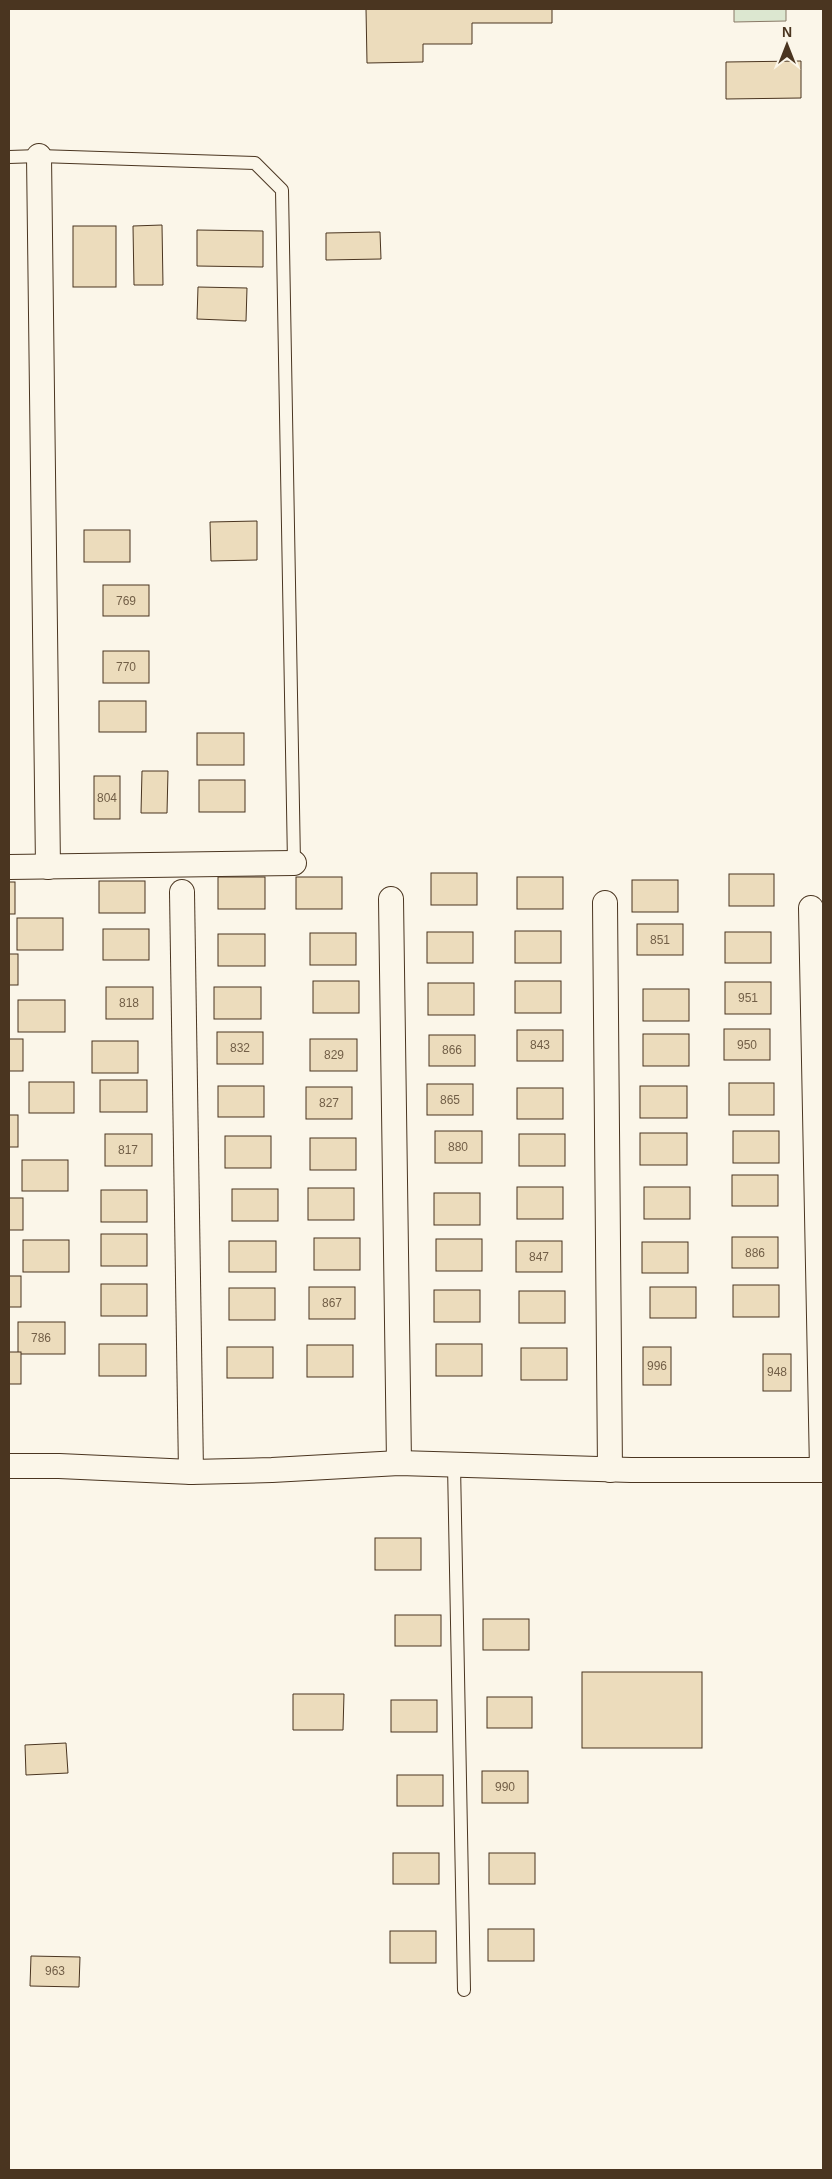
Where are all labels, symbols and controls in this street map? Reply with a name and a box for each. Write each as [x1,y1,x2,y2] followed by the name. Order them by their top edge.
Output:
[762,20,812,70] north arrow
[782,24,792,40] text: N
[116,594,136,608] house number: 769
[116,660,136,674] house number: 770
[97,791,117,805] house number: 804
[650,933,670,947] house number: 851
[738,991,758,1005] house number: 951
[119,996,139,1010] house number: 818
[530,1038,550,1052] house number: 843
[737,1038,757,1052] house number: 950
[230,1041,250,1055] house number: 832
[442,1043,462,1057] house number: 866
[324,1048,344,1062] house number: 829
[440,1093,460,1107] house number: 865
[319,1096,339,1110] house number: 827
[448,1140,468,1154] house number: 880
[118,1143,138,1157] house number: 817
[745,1246,765,1260] house number: 886
[529,1250,549,1264] house number: 847
[322,1296,342,1310] house number: 867
[31,1331,51,1345] house number: 786
[647,1359,667,1373] house number: 996
[767,1365,787,1379] house number: 948
[495,1780,515,1794] house number: 990
[45,1964,65,1978] house number: 963

